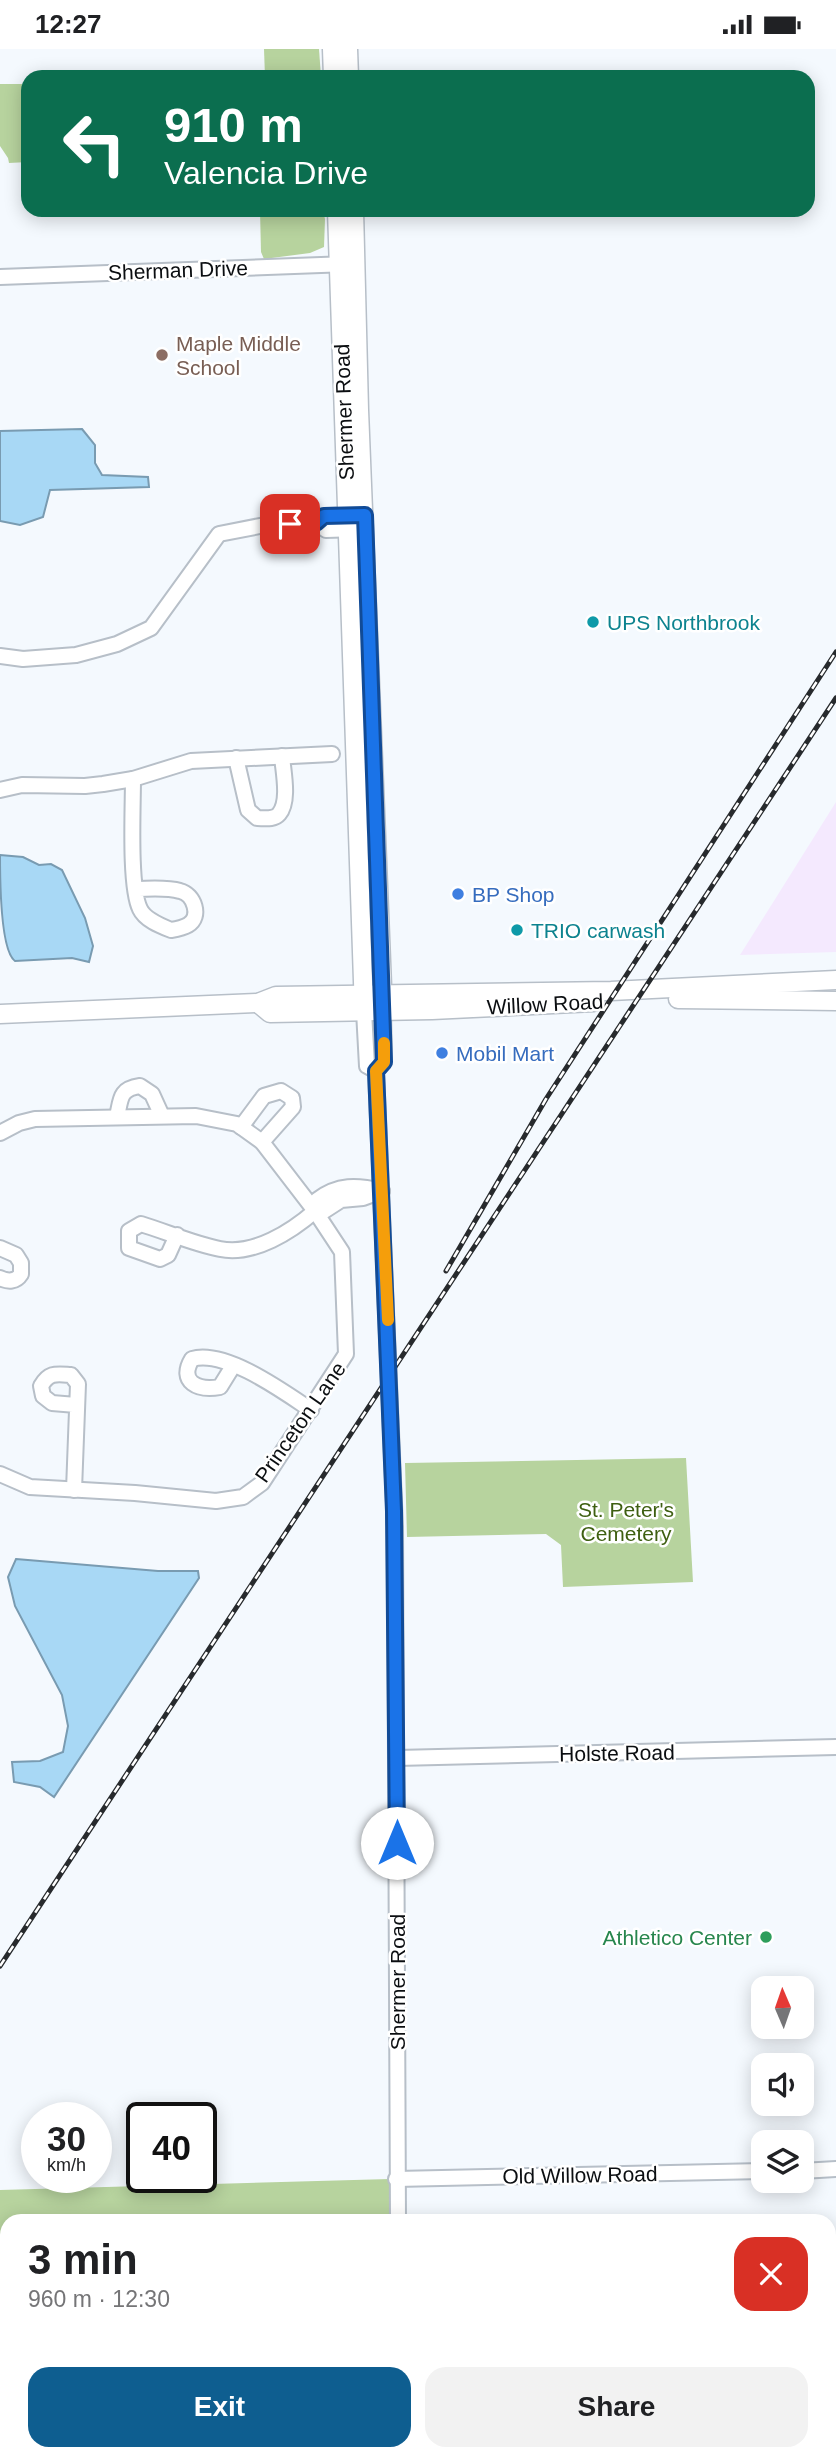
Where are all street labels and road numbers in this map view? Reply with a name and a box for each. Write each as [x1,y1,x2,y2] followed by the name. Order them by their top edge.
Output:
[108,256,248,284] street label: Sherman Drive
[330,343,358,481] street label: Shermer Road
[486,989,604,1019] street label: Willow Road
[250,1358,350,1486] street label: Princeton Lane
[559,1740,675,1766] street label: Holste Road
[386,1914,409,2050] street label: Shermer Road
[502,2162,658,2188] street label: Old Willow Road

